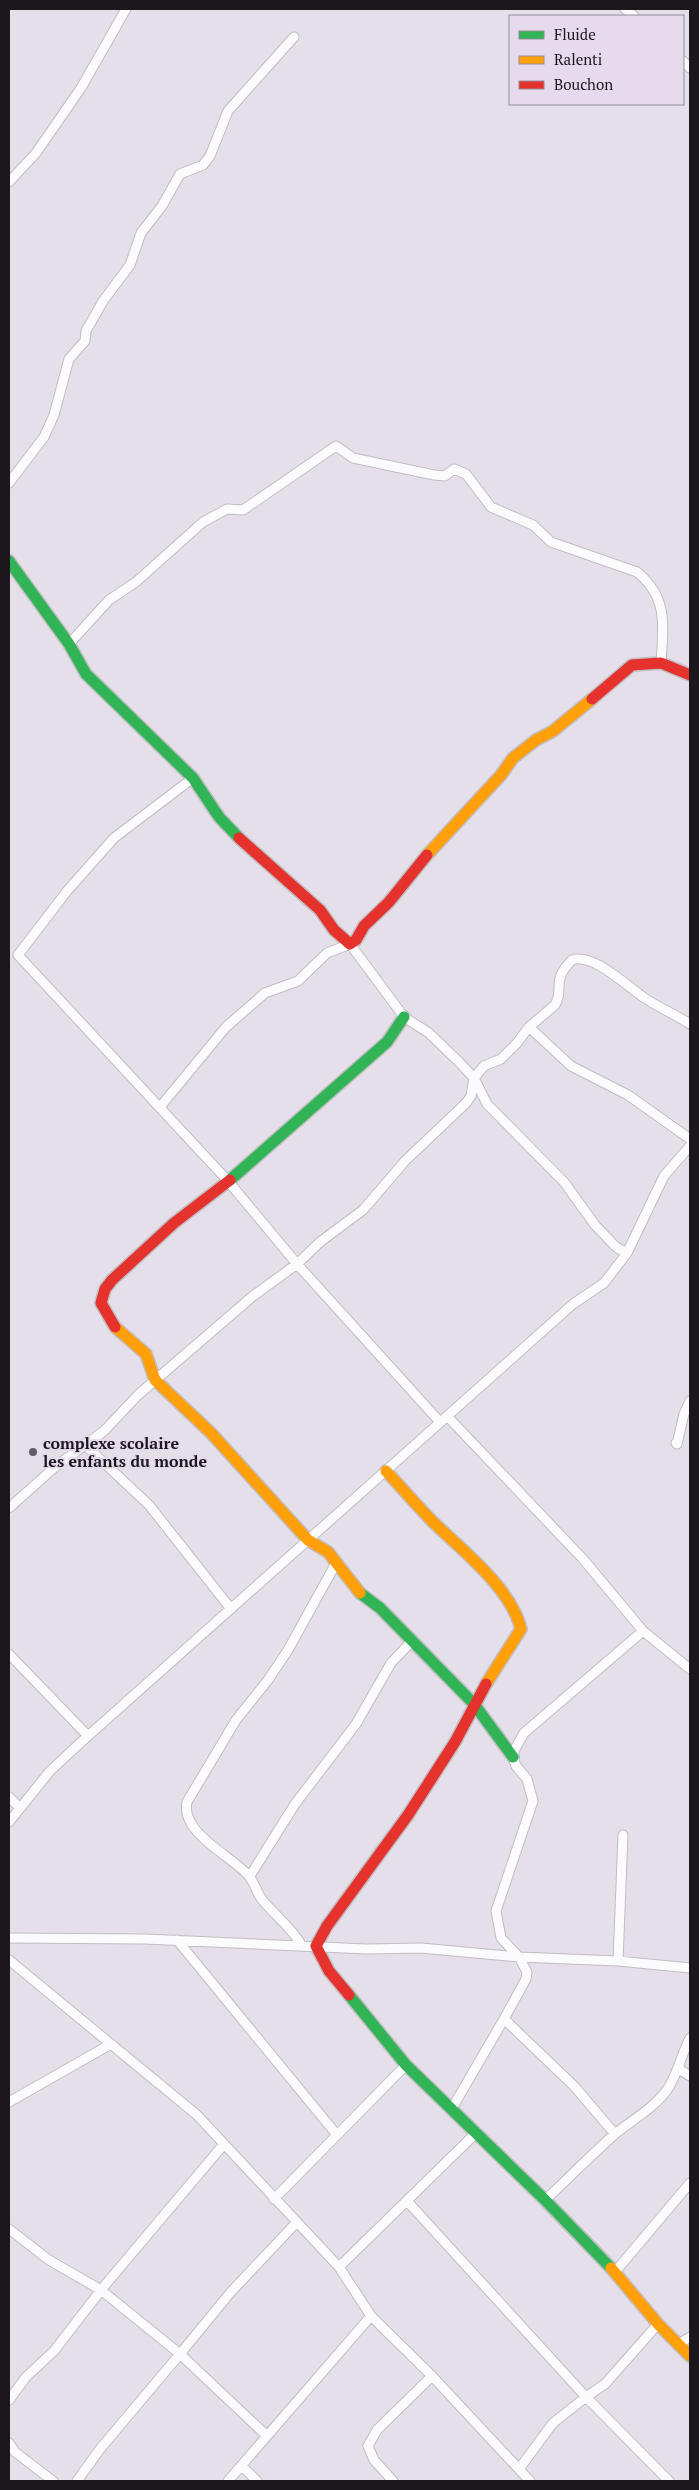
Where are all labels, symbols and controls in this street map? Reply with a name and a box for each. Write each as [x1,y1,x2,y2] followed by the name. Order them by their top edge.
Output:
[509,15,684,105] legend
[554,24,596,44] text: Fluide
[554,49,602,69] text: Ralenti
[554,74,613,94] text: Bouchon
[43,1432,207,1472] place label: complexe scolaire les enfants du monde
[27,1446,39,1458] marker: complexe scolaire les enfants du monde

